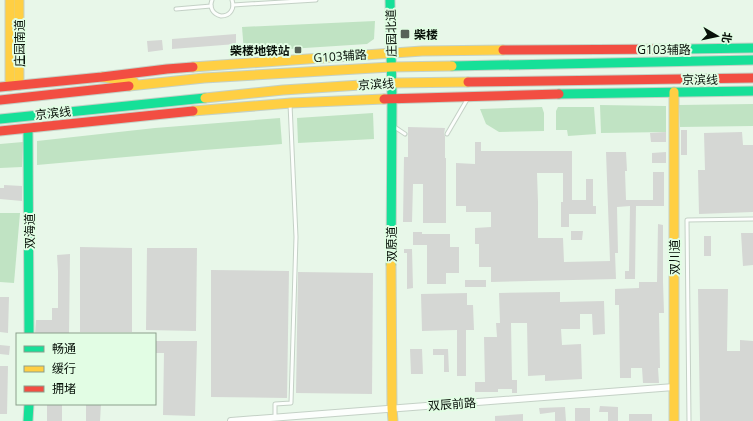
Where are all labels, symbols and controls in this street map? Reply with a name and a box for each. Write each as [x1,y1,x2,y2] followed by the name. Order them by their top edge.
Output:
[382,9,400,57] street label: 庄园北道
[697,16,737,56] north arrow
[11,19,28,67] street label: 庄园南道
[414,26,438,43] place label: 柴楼
[399,28,411,40] marker: 柴楼
[719,31,736,44] text: 北
[637,41,691,58] street label: G103辅路
[230,42,290,59] place label: 柴楼地铁站
[293,45,303,55] marker: 柴楼地铁站
[313,46,367,66] street label: G103辅路
[682,71,718,88] street label: 京滨线
[358,75,394,93] street label: 京滨线
[34,103,72,123] street label: 京滨线
[21,213,38,249] street label: 双海道
[383,226,400,262] street label: 双原道
[666,239,683,275] street label: 双川道
[16,333,156,405] legend
[52,340,76,357] text: 畅通
[52,360,76,377] text: 缓行
[52,380,76,397] text: 拥堵
[427,394,477,414] street label: 双辰前路

